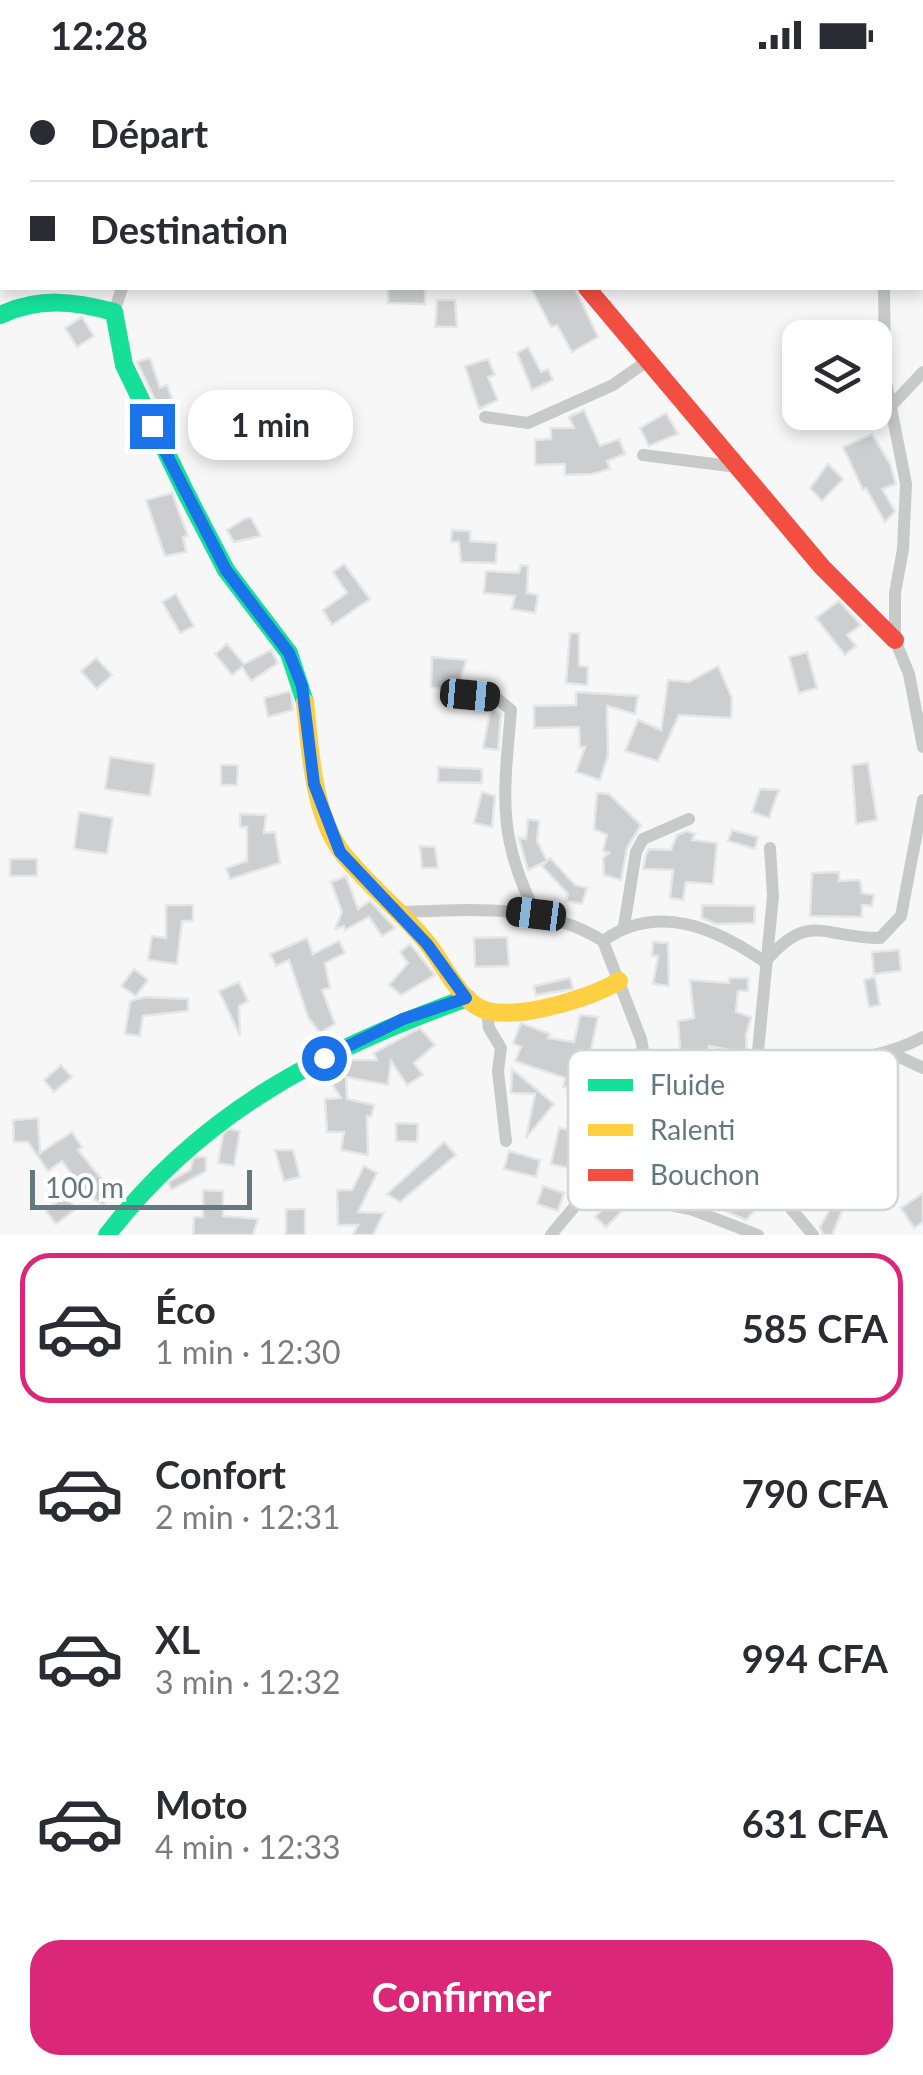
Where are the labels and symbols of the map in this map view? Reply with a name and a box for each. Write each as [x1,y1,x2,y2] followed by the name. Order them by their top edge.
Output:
[187,391,352,461] callout: 1 min
[130,404,175,449] route end
[439,677,501,713] car
[504,895,568,933] car
[302,1036,347,1081] route start
[568,1050,898,1210] legend
[650,1067,725,1101] text: Fluide
[650,1112,735,1146] text: Ralenti
[650,1157,760,1191] text: Bouchon
[30,1165,252,1210] scale bar

